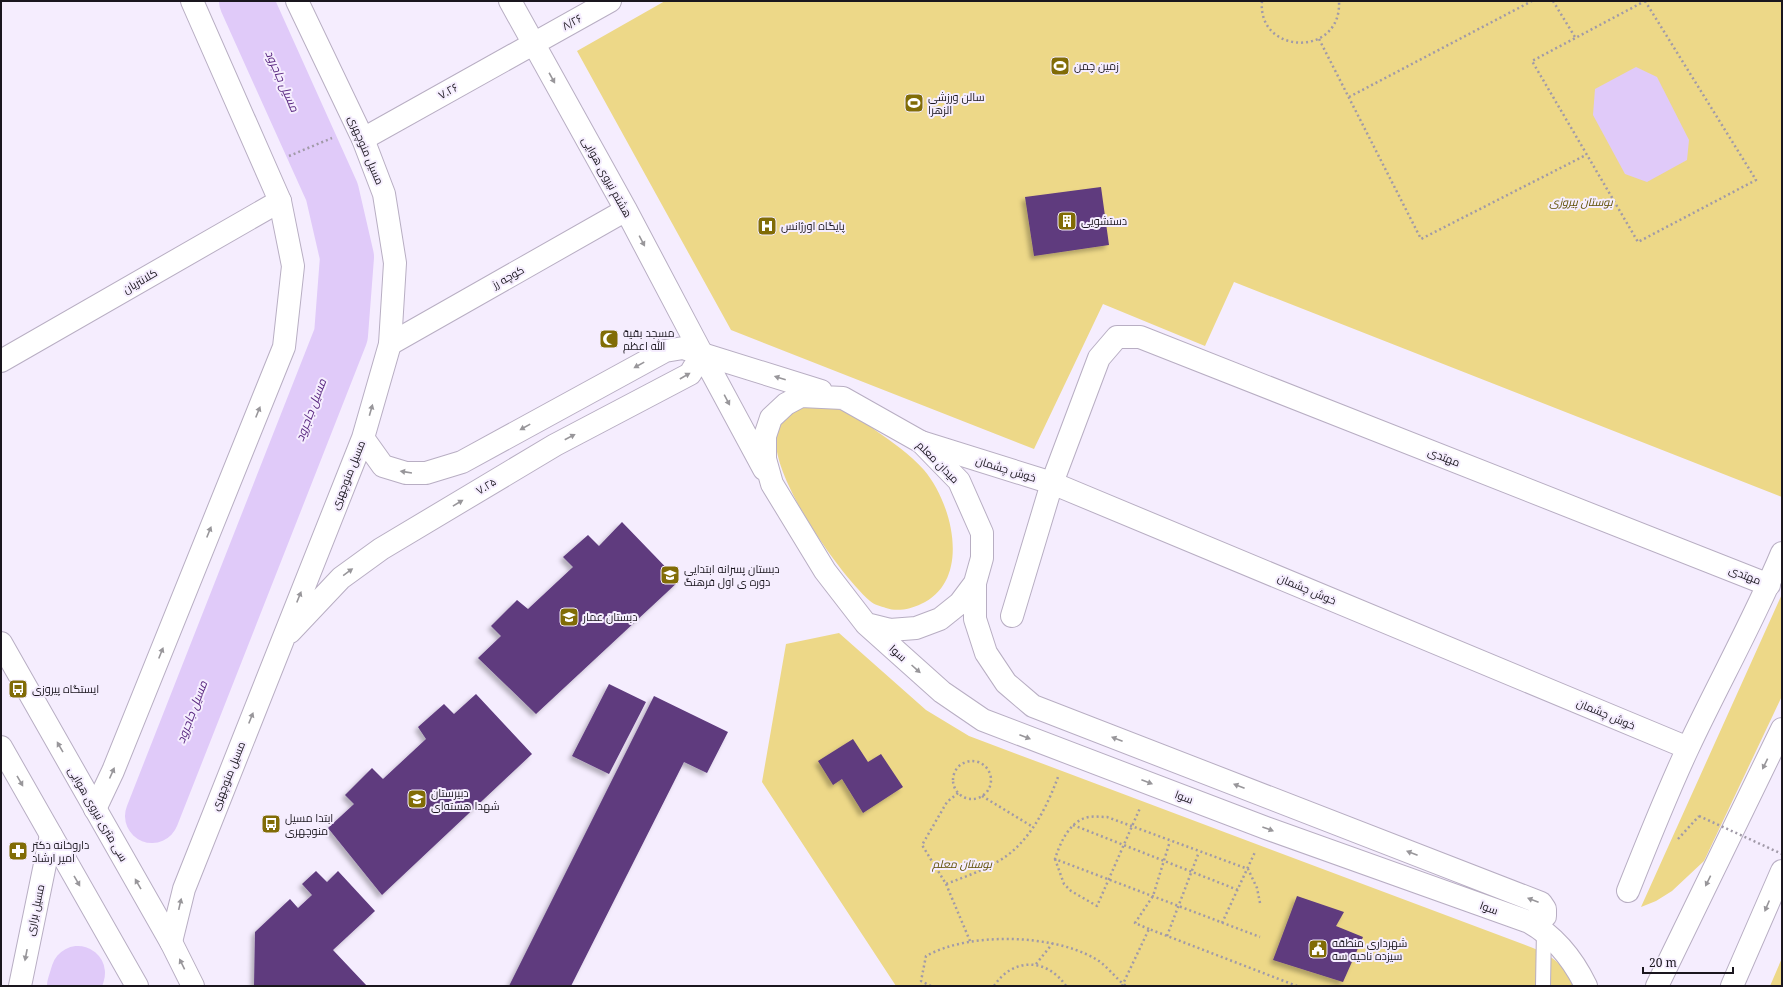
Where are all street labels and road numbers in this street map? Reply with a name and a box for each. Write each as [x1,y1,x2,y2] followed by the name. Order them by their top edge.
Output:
[559,10,585,33] street label: ۸/۲۶
[435,79,460,102] street label: ۷.۲۶
[345,113,388,187] street label: مسیل منوچهری
[578,134,636,220] street label: هشتم نیروی هوایی
[488,262,527,292] street label: کوچه رز
[120,265,160,296] street label: کلانتریان
[913,437,963,487] street label: میدان معلم
[327,438,368,512] street label: مسیل منوچهری
[1426,444,1462,470] street label: مهتدی
[974,452,1038,485] street label: خوش چشمان
[473,474,499,498] street label: ۷.۲۵
[1727,562,1763,588] street label: مهتدی
[1276,569,1339,608] street label: خوش چشمان
[886,641,910,664] street label: سوا
[1575,694,1638,733] street label: خوش چشمان
[207,739,248,813] street label: مسیل منوچهری
[65,764,132,864] street label: سی متری نیروی هوایی
[1173,786,1195,807] street label: سوا
[22,883,47,937] street label: مسیل براری
[1478,897,1500,918] street label: سوا

